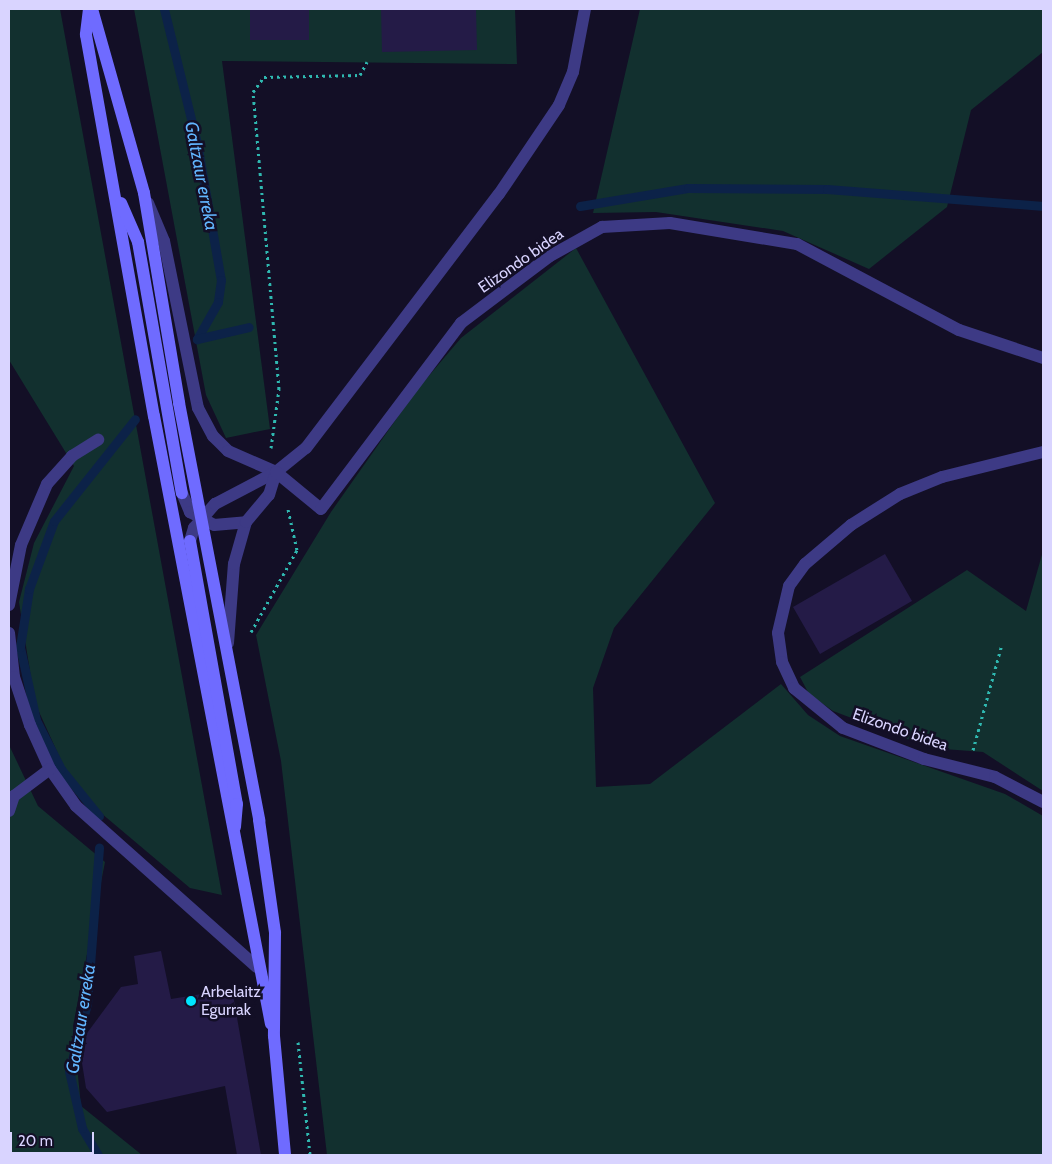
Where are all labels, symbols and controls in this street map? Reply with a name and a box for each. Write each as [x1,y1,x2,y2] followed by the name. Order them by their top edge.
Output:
[180,120,222,232] water label: Galtzaur erreka
[475,225,567,297] street label: Elizondo bidea
[850,705,950,755] street label: Elizondo bidea
[62,963,100,1075] water label: Galtzaur erreka
[201,982,261,1020] place label: Arbelaitz Egurrak
[185,995,197,1007] marker: Arbelaitz Egurrak
[12,1122,96,1154] scale bar
[18,1132,53,1150] text: 20 m

